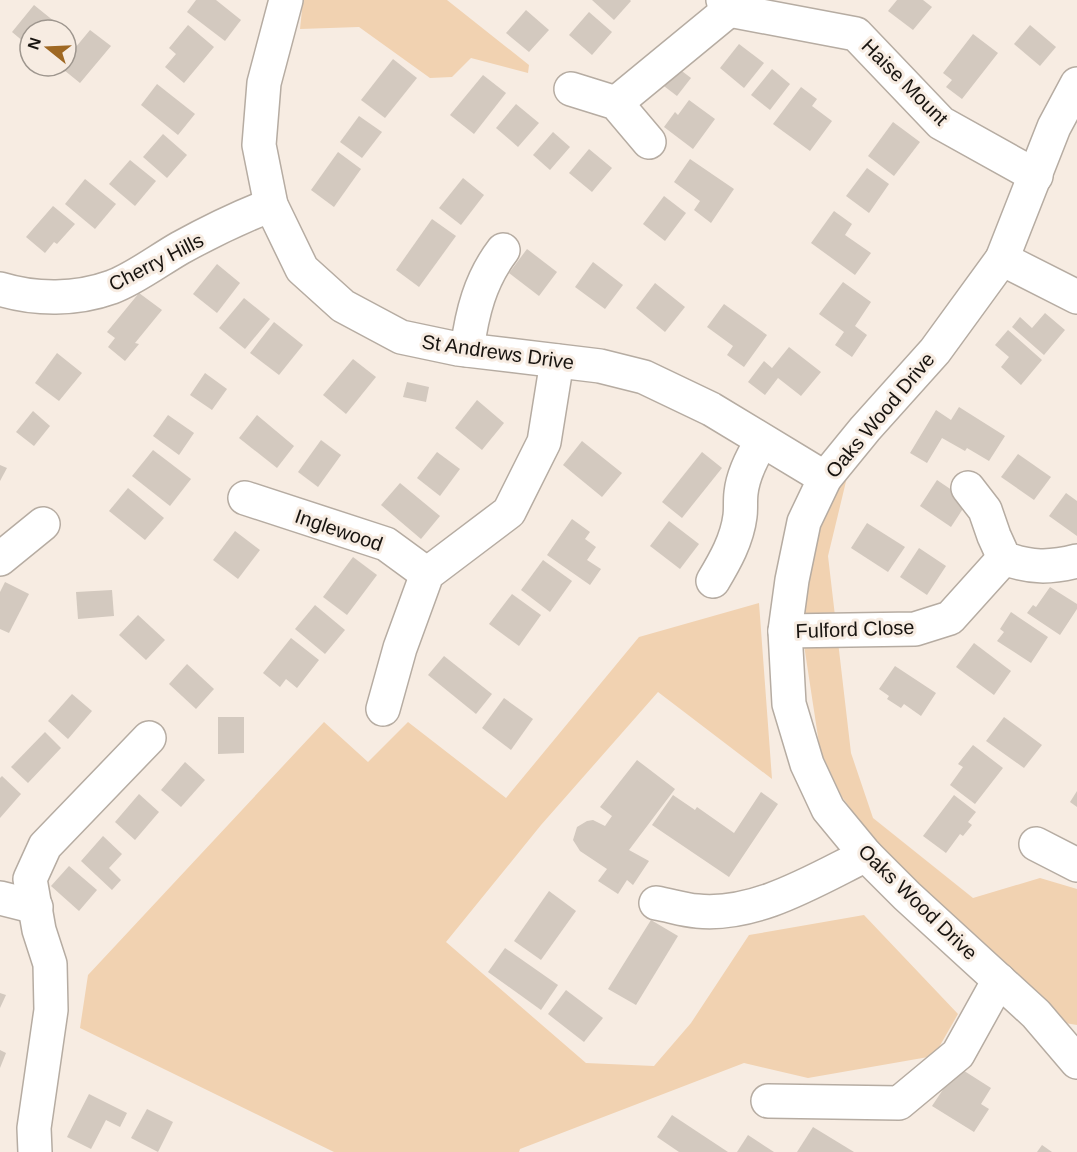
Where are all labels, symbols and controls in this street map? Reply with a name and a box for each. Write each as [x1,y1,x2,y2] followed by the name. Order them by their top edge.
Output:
[18,18,78,78] north arrow
[24,35,44,52] text: N
[858,35,953,130] street label: Haise Mount
[105,229,207,295] street label: Cherry Hills
[421,330,575,374] street label: St Andrews Drive
[821,348,939,482] street label: Oaks Wood Drive
[292,505,386,555] street label: Inglewood
[795,616,915,642] street label: Fulford Close
[854,840,982,964] street label: Oaks Wood Drive

